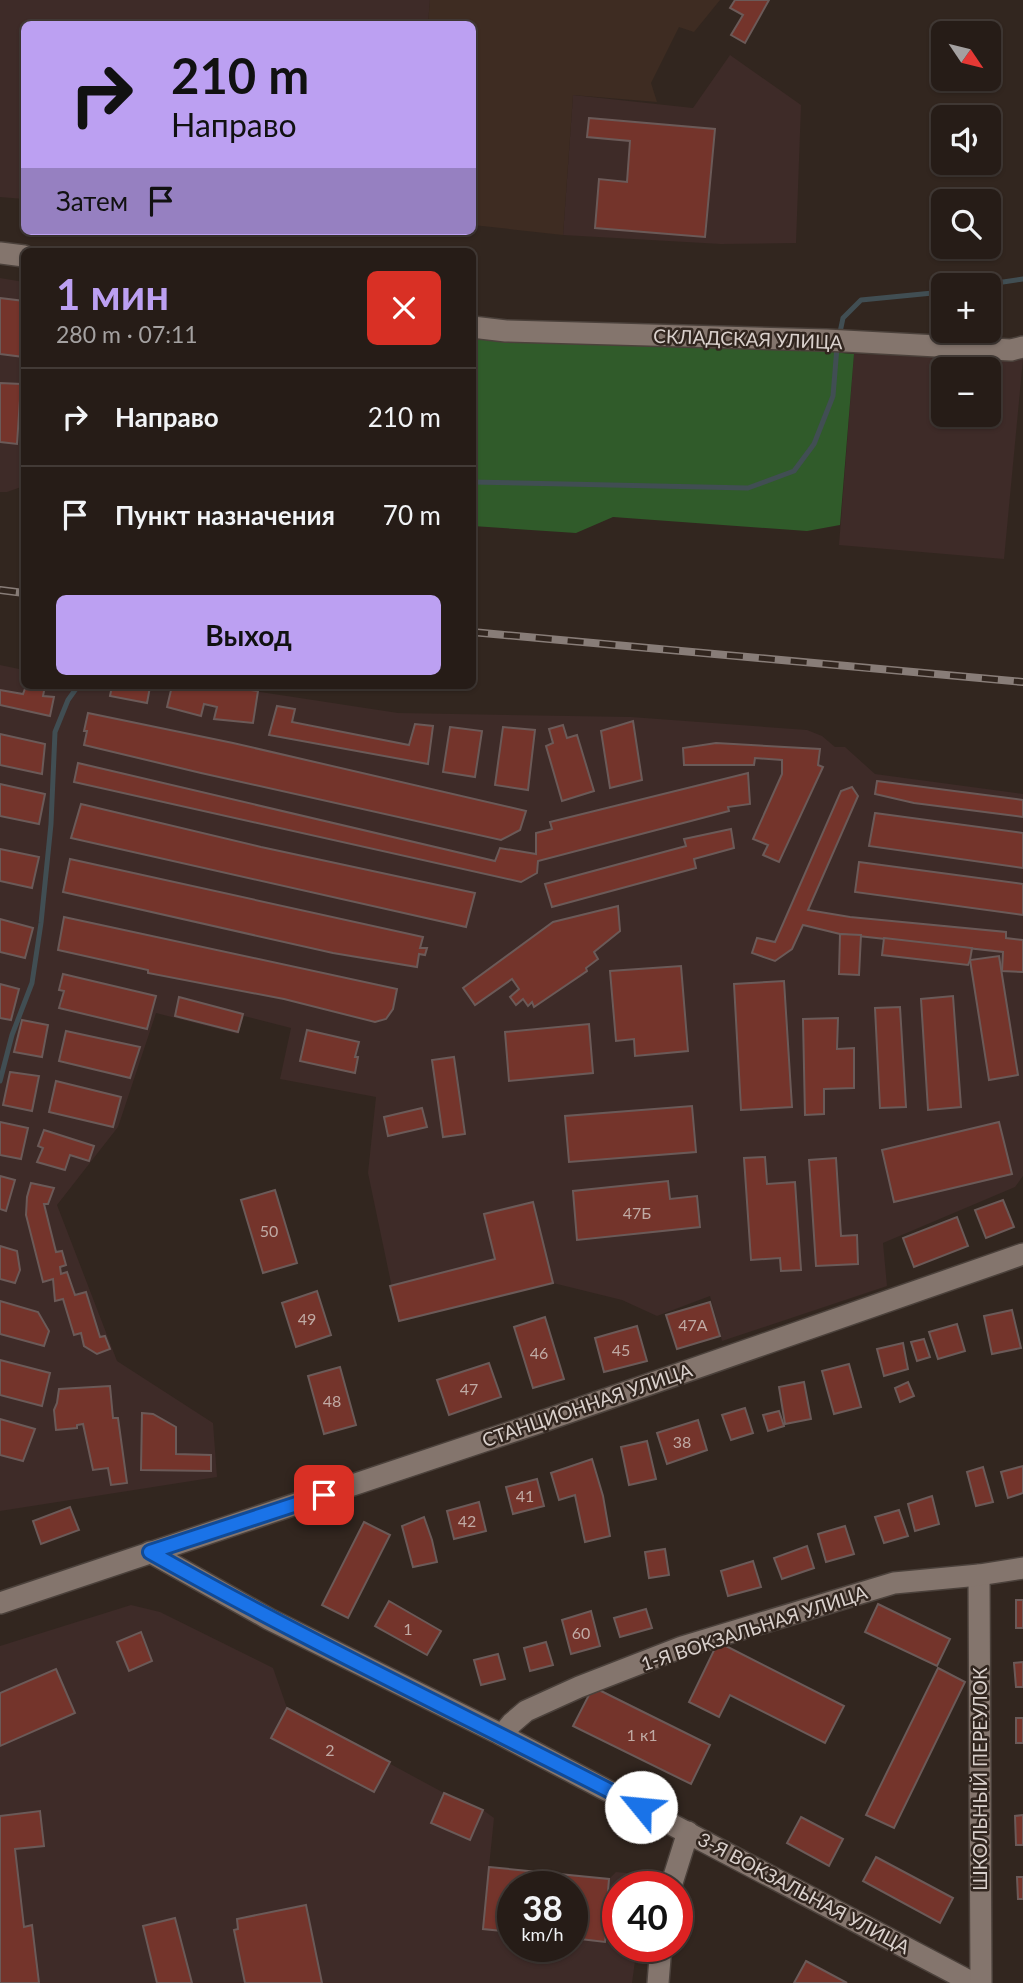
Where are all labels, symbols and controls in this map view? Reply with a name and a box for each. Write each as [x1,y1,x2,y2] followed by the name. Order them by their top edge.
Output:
[931,21,1001,91] north arrow
[931,21,1001,427] map controls
[171,46,309,104] text: 210 m
[56,49,147,140] icon: right
[171,105,297,144] text: Направо
[931,105,1001,175] button: sound
[142,182,180,220] icon: arrive
[56,185,128,217] text: Затем
[931,189,1001,259] button: search
[56,269,169,319] text: 1 мин
[367,271,441,345] button: close
[931,273,1001,343] button: +
[56,320,198,348] text: 280 m · 07:11
[653,324,843,353] street label: СКЛАДСКАЯ УЛИЦА
[931,357,1001,427] button: −
[56,398,94,436] icon: right
[115,401,219,433] text: Направо
[368,401,441,433] text: 210 m
[56,496,94,534] icon: arrive
[115,499,335,531] text: Пункт назначения
[383,499,441,531] text: 70 m
[56,595,441,675] button: Выход
[623,1203,651,1222] house number: 47Б
[260,1221,278,1240] house number: 50
[298,1309,316,1328] house number: 49
[678,1315,708,1334] house number: 47А
[612,1340,630,1359] house number: 45
[530,1343,548,1362] house number: 46
[479,1358,695,1451] street label: СТАНЦИОННАЯ УЛИЦА
[460,1379,478,1398] house number: 47
[323,1391,341,1410] house number: 48
[673,1432,691,1451] house number: 38
[294,1465,354,1525] pin
[305,1476,343,1514] icon: arrive
[516,1486,534,1505] house number: 41
[458,1511,476,1530] house number: 42
[638,1580,870,1675] street label: 1-Я ВОКЗАЛЬНАЯ УЛИЦА
[403,1619,413,1638] house number: 1
[572,1623,590,1642] house number: 60
[968,1667,991,1891] street label: ШКОЛЬНЫЙ ПЕРЕУЛОК
[627,1725,657,1744] house number: 1 к1
[325,1740,335,1759] house number: 2
[604,1770,678,1844] position arrow
[694,1827,914,1958] street label: 3-Я ВОКЗАЛЬНАЯ УЛИЦА
[602,1871,693,1962] speed limit sign: 40
[522,1886,563,1928] text: 38
[521,1923,564,1945] text: km/h

